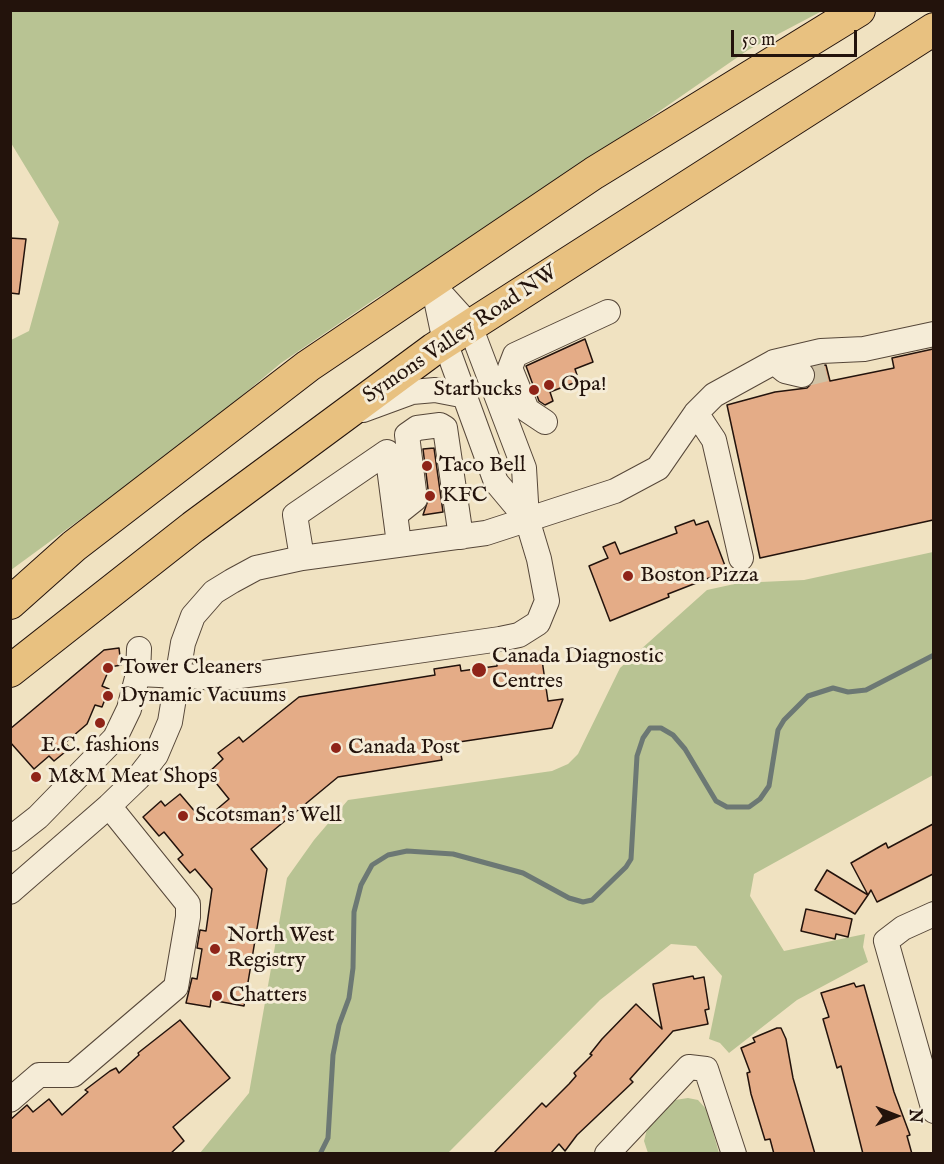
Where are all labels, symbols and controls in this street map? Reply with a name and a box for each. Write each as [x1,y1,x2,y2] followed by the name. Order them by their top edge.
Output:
[734,18,860,56] scale bar
[742,29,775,52] text: 50 m
[358,260,564,410] street label: Symons Valley Road NW
[561,372,607,398] place label: Opa!
[434,377,522,403] place label: Starbucks
[542,378,556,392] marker: Opa!
[527,383,541,397] marker: Starbucks
[439,453,526,479] place label: Taco Bell
[420,459,434,473] marker: Taco Bell
[442,483,488,509] place label: KFC
[423,489,437,503] marker: KFC
[640,563,758,589] place label: Boston Pizza
[621,569,635,583] marker: Boston Pizza
[492,644,664,696] place label: Canada Diagnostic Centres
[120,655,262,681] place label: Tower Cleaners
[101,661,115,675] marker: Tower Cleaners
[470,661,488,679] marker: Canada Diagnostic Centres
[120,683,286,709] place label: Dynamic Vacuums
[101,689,115,703] marker: Dynamic Vacuums
[93,716,107,730] marker: E.C. fashions
[41,733,159,759] place label: E.C. fashions
[348,735,460,761] place label: Canada Post
[329,741,343,755] marker: Canada Post
[48,764,218,790] place label: M&M Meat Shops
[29,770,43,784] marker: M&M Meat Shops
[195,803,342,829] place label: Scotsman's Well
[176,809,190,823] marker: Scotsman's Well
[227,923,335,974] place label: North West Registry
[208,942,222,956] marker: North West Registry
[229,983,307,1009] place label: Chatters
[210,989,224,1003] marker: Chatters
[866,1086,926,1146] north arrow
[904,1109,924,1123] text: N

